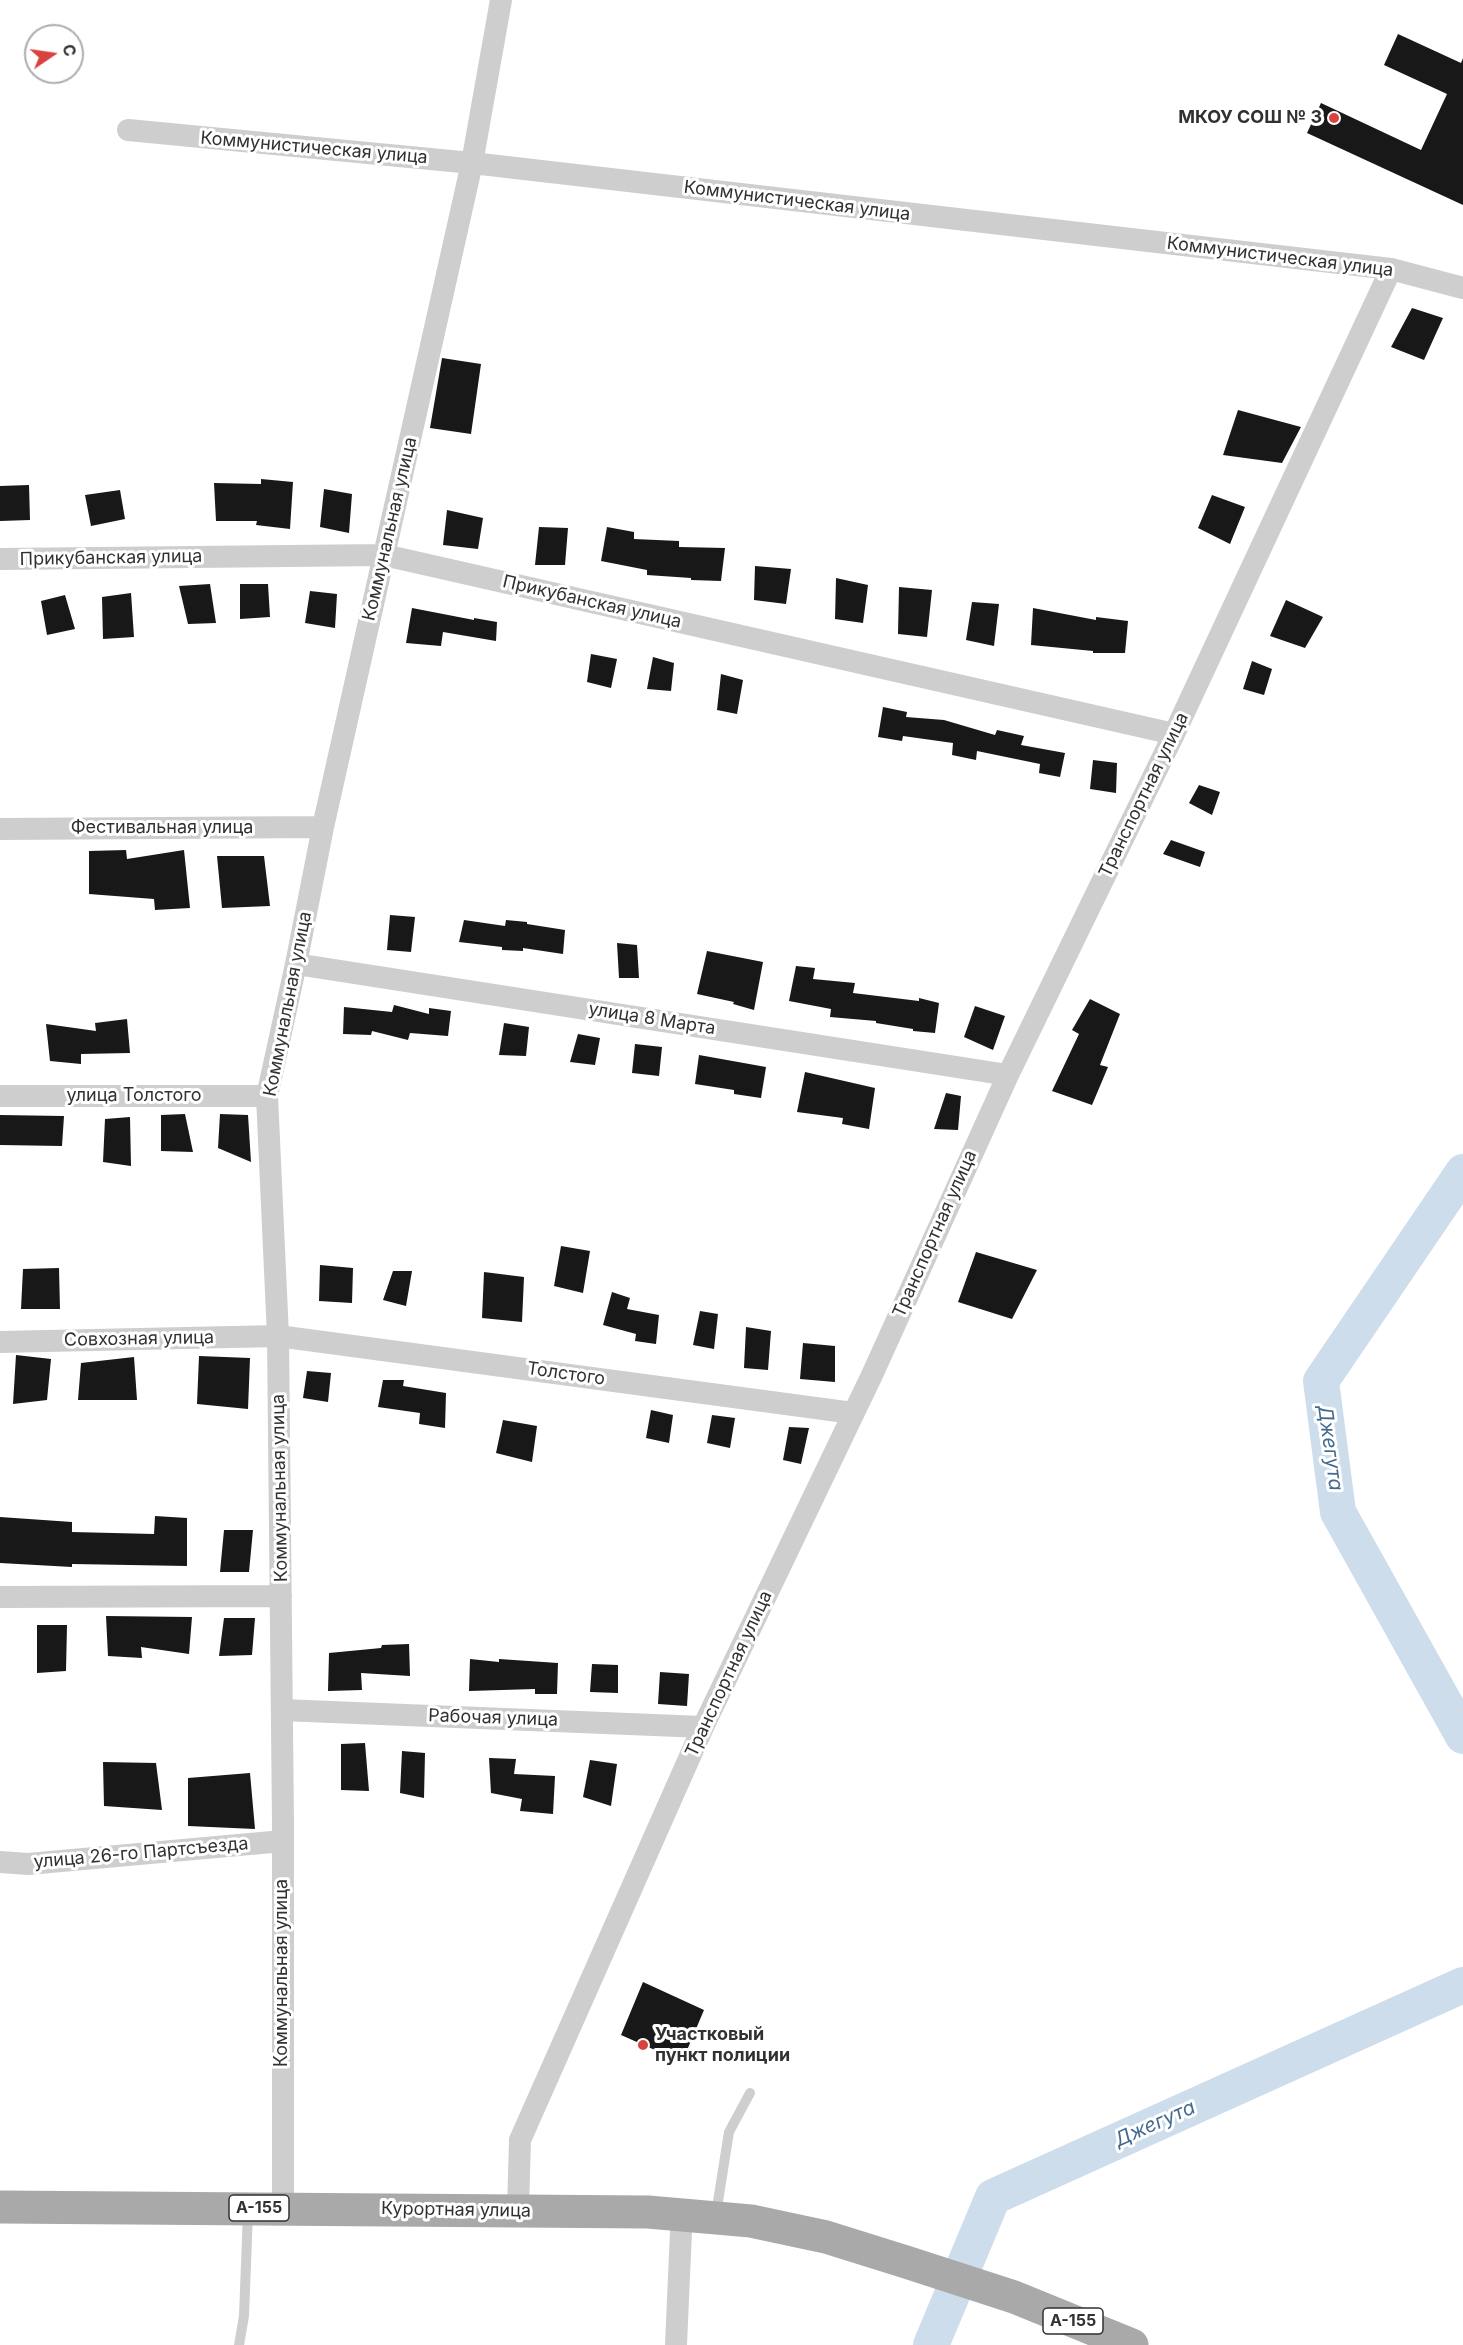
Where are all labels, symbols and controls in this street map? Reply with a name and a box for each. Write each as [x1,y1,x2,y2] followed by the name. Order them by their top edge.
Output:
[24,24,84,84] north arrow
[59,42,81,58] text: С
[1178,107,1322,129] place label: МКОУ СОШ № 3
[1327,111,1341,125] marker: МКОУ СОШ № 3
[199,127,429,169] street label: Коммунистическая улица
[682,176,912,226] street label: Коммунистическая улица
[1165,232,1395,282] street label: Коммунистическая улица
[358,435,422,623] street label: Коммунальная улица
[19,546,203,570] street label: Прикубанская улица
[501,571,683,633] street label: Прикубанская улица
[1095,709,1193,881] street label: Транспортная улица
[71,817,253,839] street label: Фестивальная улица
[259,910,317,1098] street label: Коммунальная улица
[587,998,717,1040] street label: улица 8 Марта
[66,1085,202,1107] street label: улица Толстого
[888,1147,982,1321] street label: Транспортная улица
[64,1327,214,1351] street label: Совхозная улица
[525,1358,607,1390] street label: Толстого
[268,1394,292,1582] street label: Коммунальная улица
[1312,1404,1348,1492] water label: Джегута
[681,1587,777,1761] street label: Транспортная улица
[428,1705,558,1731] street label: Рабочая улица
[33,1833,249,1873] street label: улица 26-го Партсъезда
[271,1879,293,2067] street label: Коммунальная улица
[655,2024,790,2066] place label: Участковый пункт полиции
[636,2038,650,2052] marker: Участковый пункт полиции
[1111,2096,1199,2152] water label: Джегута
[229,2195,289,2221] road number: А-155
[381,2198,531,2222] street label: Курортная улица
[1043,2308,1103,2334] road number: А-155

